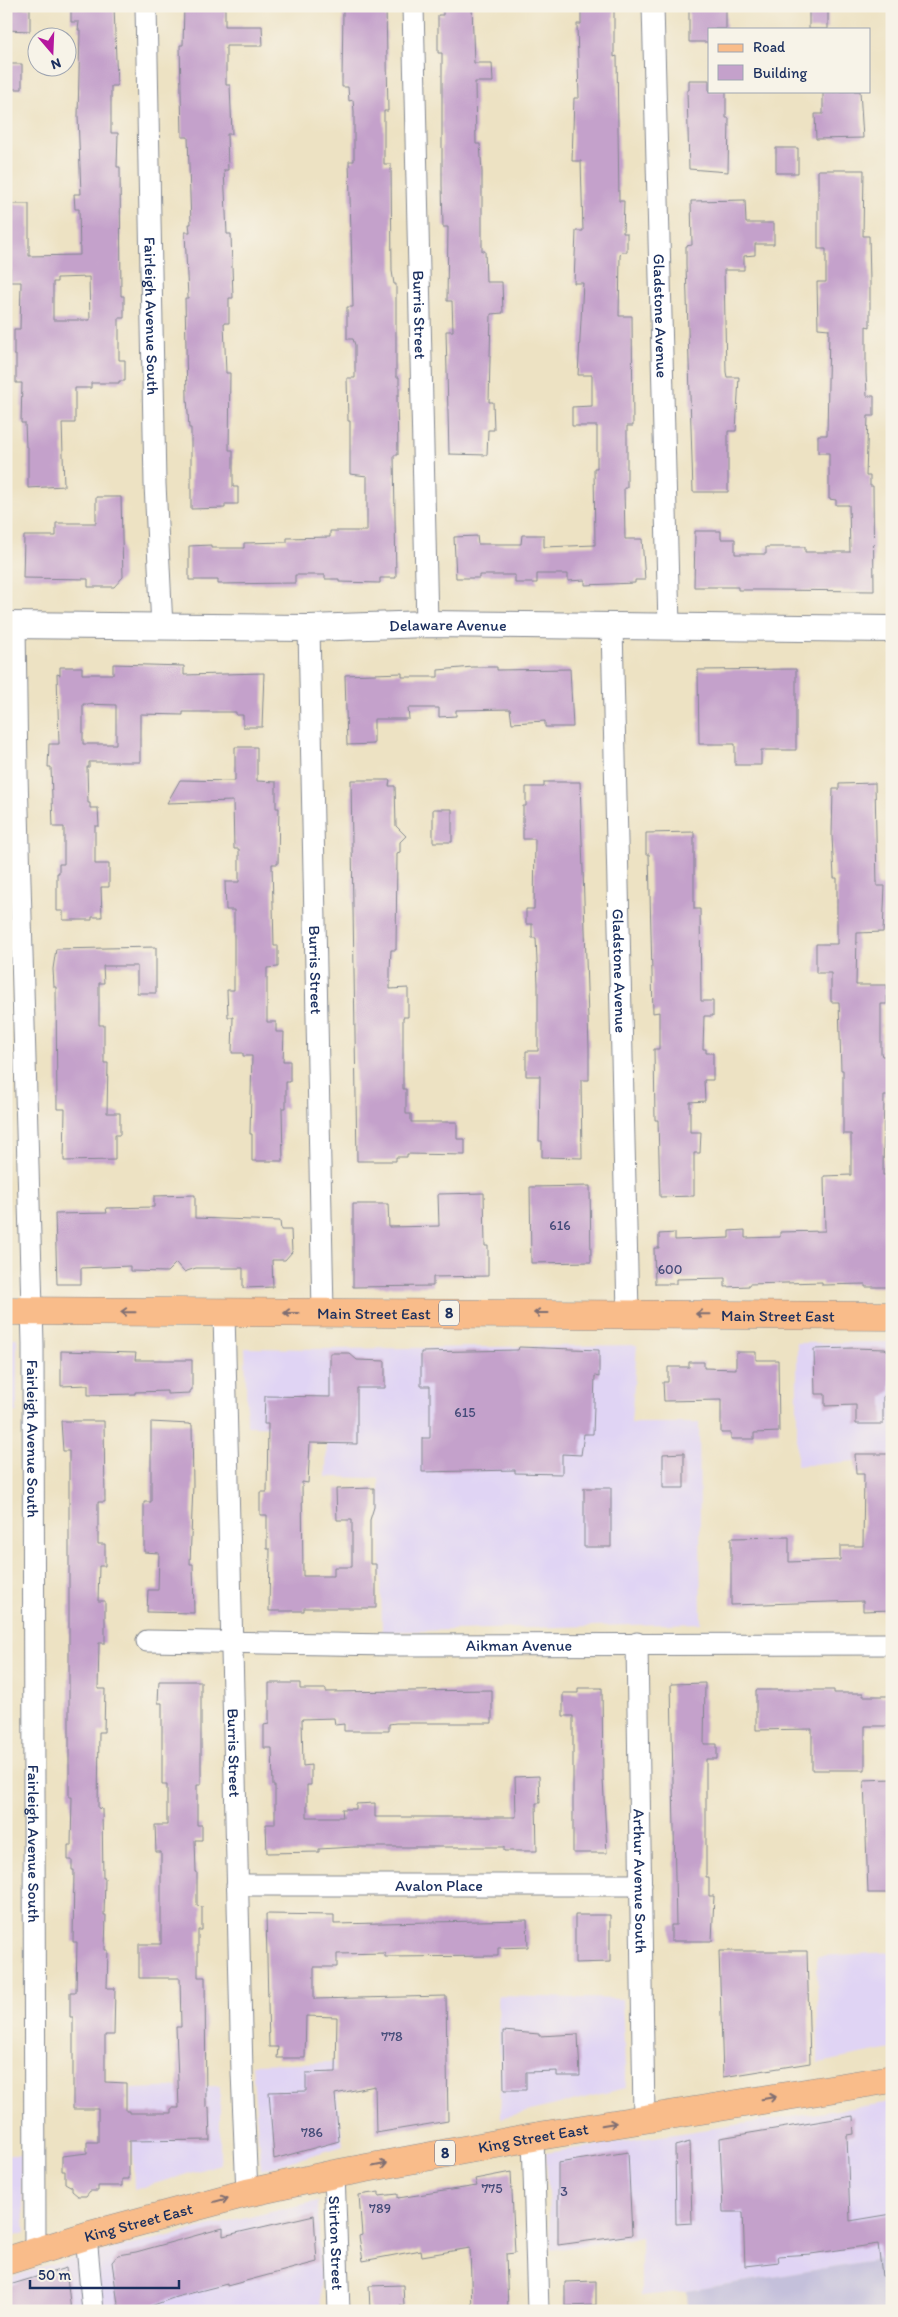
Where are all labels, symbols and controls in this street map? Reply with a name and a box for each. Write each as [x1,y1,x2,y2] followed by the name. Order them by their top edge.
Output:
[28,28,78,78] north arrow
[708,28,870,92] legend
[753,38,786,56] text: Road
[49,54,63,73] text: N
[753,64,807,82] text: Building
[141,237,163,395] street label: Fairleigh Avenue South
[650,253,672,379] street label: Gladstone Avenue
[409,270,431,360] street label: Burris Street
[389,614,507,635] street label: Delaware Avenue
[609,908,631,1034] street label: Gladstone Avenue
[306,925,326,1015] street label: Burris Street
[549,1217,571,1234] house number: 616
[658,1261,682,1278] house number: 600
[439,1300,459,1326] road number: 8
[317,1303,431,1323] street label: Main Street East
[721,1306,835,1325] street label: Main Street East
[120,1307,136,1317] one-way arrow
[283,1308,299,1318] one-way arrow
[533,1308,549,1318] one-way arrow
[695,1309,712,1319] one-way arrow
[24,1360,43,1518] street label: Fairleigh Avenue South
[454,1404,476,1421] house number: 615
[466,1635,572,1654] street label: Aikman Avenue
[224,1708,245,1798] street label: Burris Street
[24,1765,44,1923] street label: Fairleigh Avenue South
[630,1808,651,1953] street label: Arthur Avenue South
[395,1876,483,1895] street label: Avalon Place
[381,2028,403,2045] house number: 778
[761,2093,777,2103] one-way arrow
[476,2119,590,2157] street label: King Street East
[601,2119,617,2129] one-way arrow
[301,2124,323,2141] house number: 786
[435,2140,455,2166] road number: 8
[372,2160,388,2170] one-way arrow
[481,2180,503,2197] house number: 775
[560,2183,568,2200] house number: 3
[213,2194,229,2204] one-way arrow
[325,2195,348,2291] street label: Stirton Street
[82,2198,195,2246] street label: King Street East
[369,2200,391,2217] house number: 789
[30,2257,179,2289] scale bar
[38,2266,71,2284] text: 50 m

